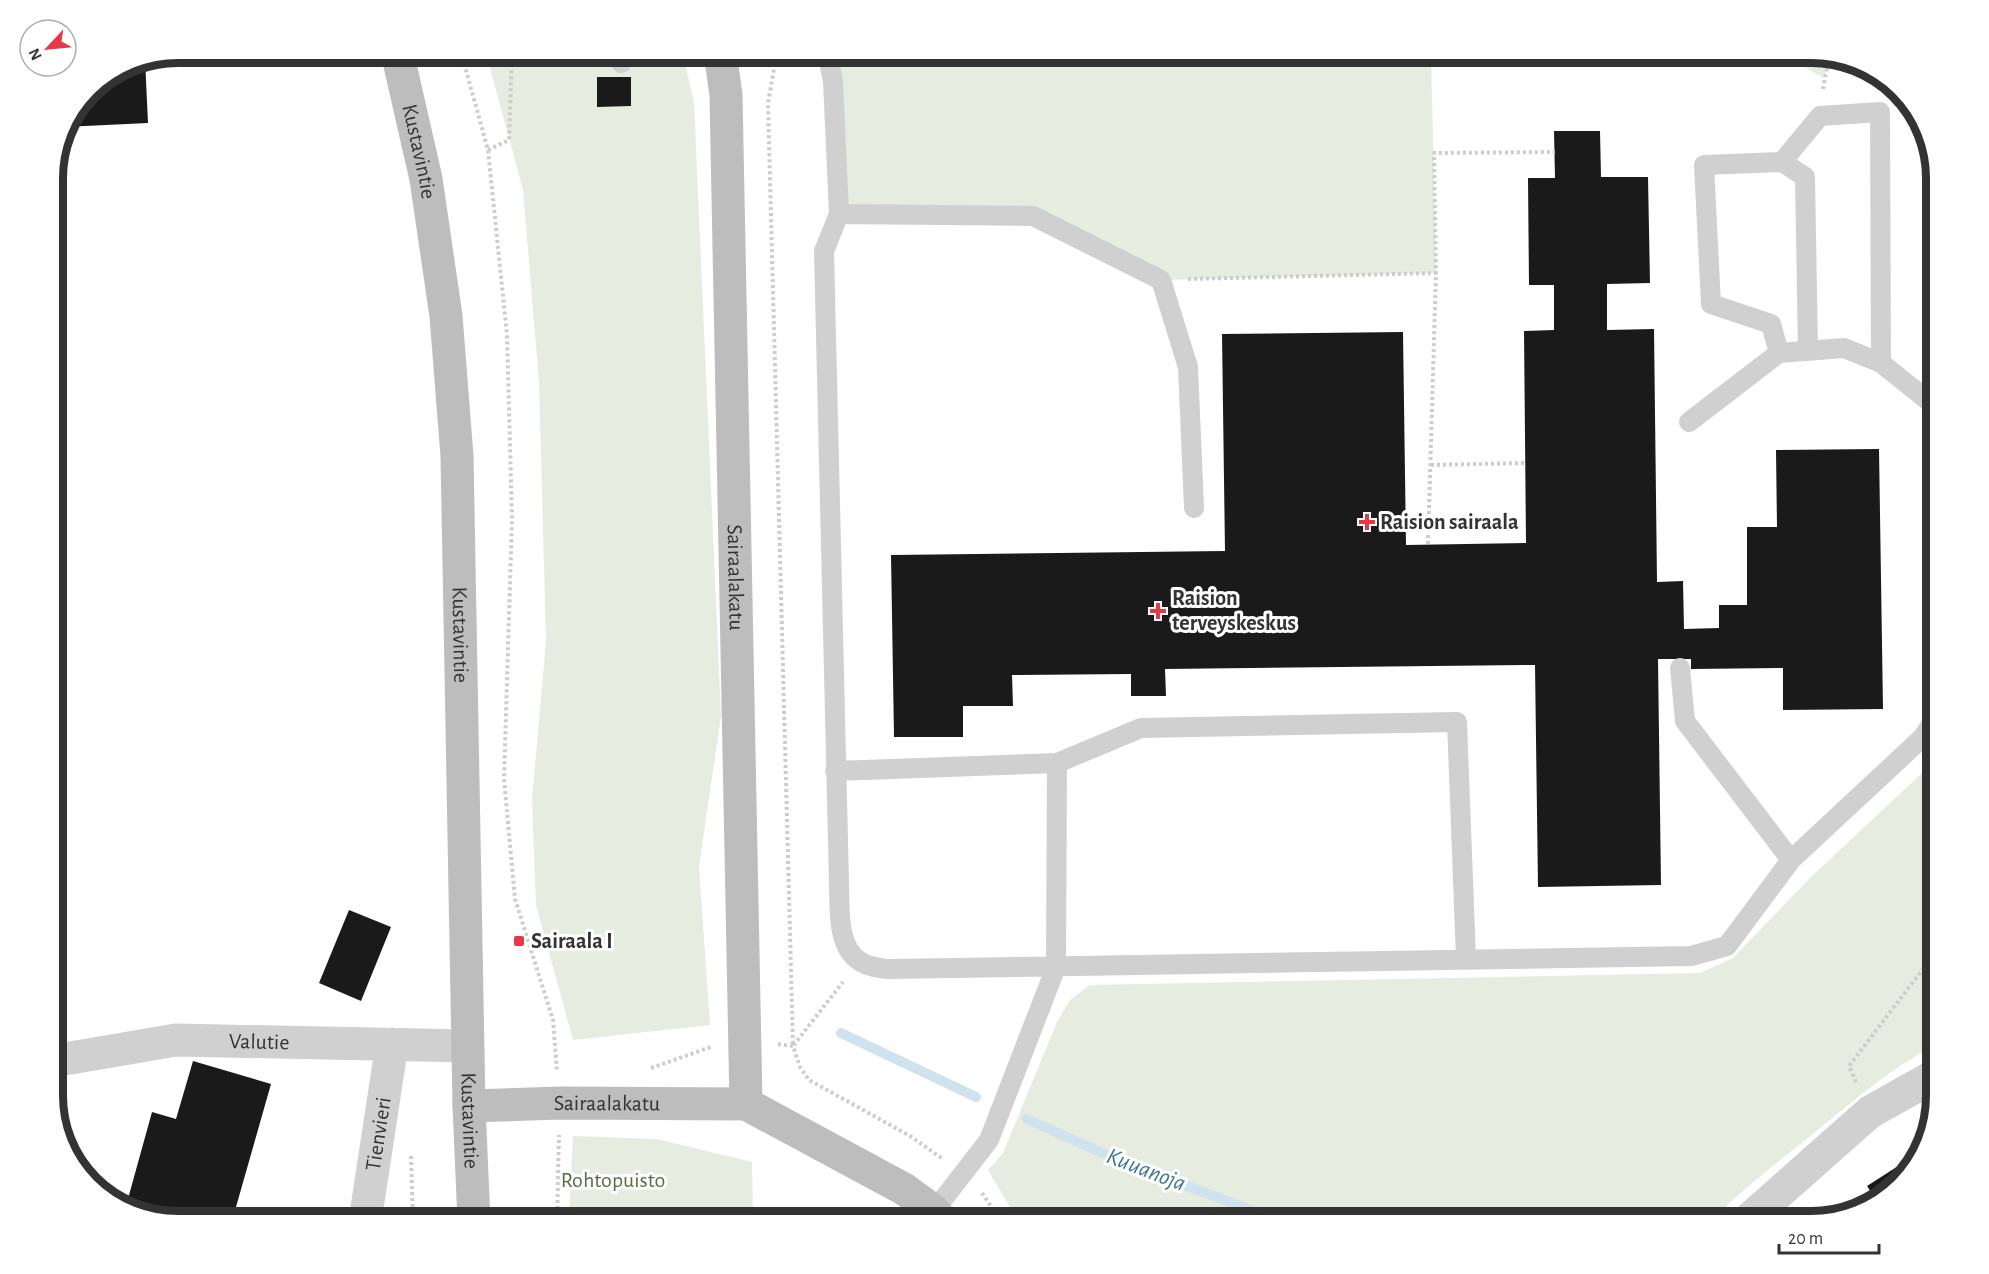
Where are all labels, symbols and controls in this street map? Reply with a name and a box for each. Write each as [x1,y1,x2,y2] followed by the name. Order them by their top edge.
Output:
[18,18,78,78] north arrow
[26,46,45,63] text: N
[398,102,440,200] street label: Kustavintie
[1380,511,1519,533] place label: Raision sairaala
[1358,513,1376,531] marker: Raision sairaala
[724,524,748,631] street label: Sairaalakatu
[448,586,472,683] street label: Kustavintie
[1172,587,1296,635] place label: Raision terveyskeskus
[1149,602,1167,620] marker: Raision terveyskeskus
[531,930,613,952] place label: Sairaala I
[512,934,526,948] marker: Sairaala I
[229,1030,290,1053] street label: Valutie
[457,1072,483,1169] street label: Kustavintie
[553,1092,660,1115] street label: Sairaalakatu
[362,1096,395,1172] street label: Tienvieri
[1103,1144,1189,1196] water label: Kuuanoja
[561,1169,665,1191] park label: Rohtopuisto
[1779,1217,1880,1255] scale bar
[1788,1230,1823,1248] text: 20 m

